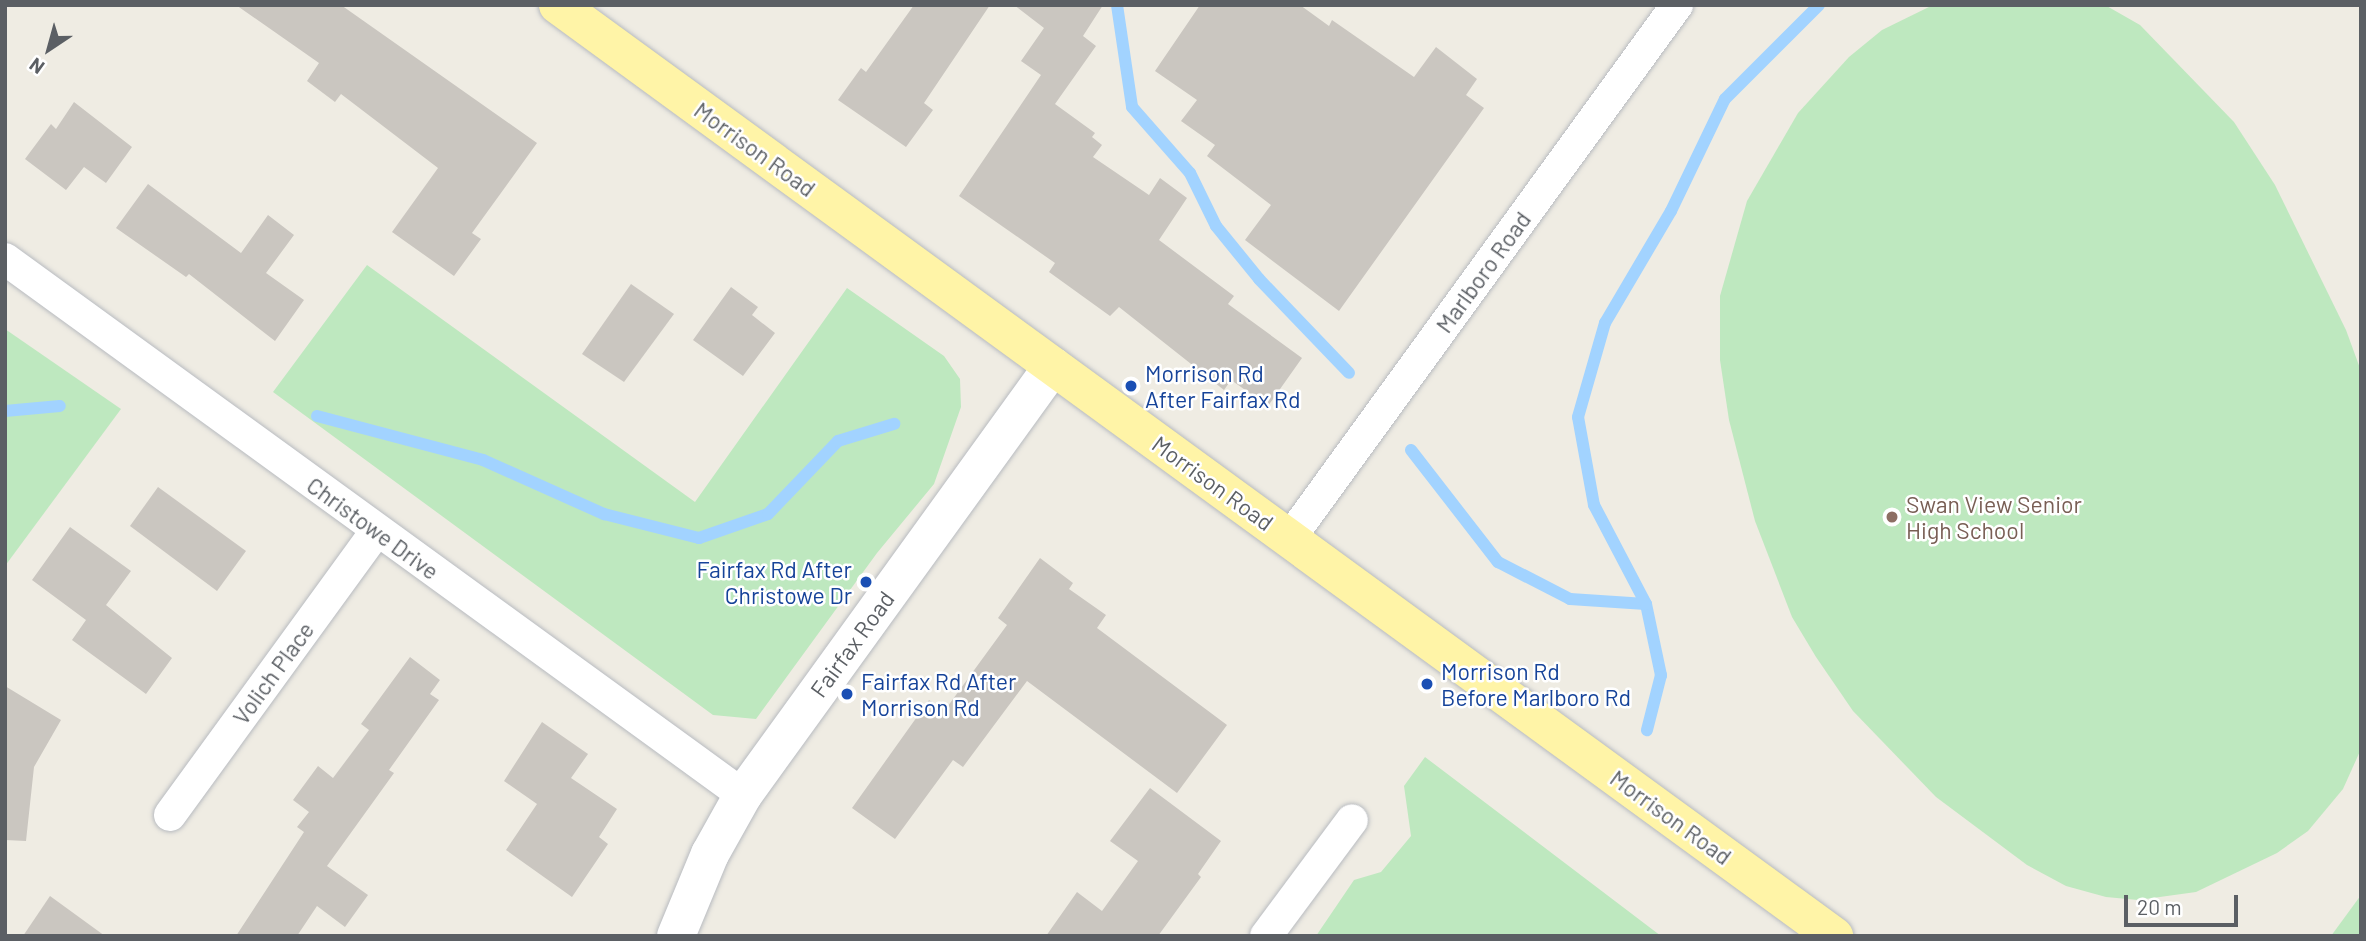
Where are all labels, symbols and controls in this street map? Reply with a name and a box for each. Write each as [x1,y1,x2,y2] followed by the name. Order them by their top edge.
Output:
[14,14,84,84] north arrow
[24,53,48,79] text: N
[689,96,821,202] street label: Morrison Road
[1430,206,1536,338] street label: Marlboro Road
[1145,359,1300,413] place label: Morrison Rd After Fairfax Rd
[1123,378,1139,394] marker: Morrison Rd After Fairfax Rd
[1147,430,1279,536] street label: Morrison Road
[302,471,444,585] street label: Christowe Drive
[1906,490,2082,544] place label: Swan View Senior High School
[1884,509,1900,525] marker: Swan View Senior High School
[697,555,852,609] place label: Fairfax Rd After Christowe Dr
[858,574,874,590] marker: Fairfax Rd After Christowe Dr
[804,585,900,703] street label: Fairfax Road
[227,616,319,730] street label: Volich Place
[1441,657,1631,711] place label: Morrison Rd Before Marlboro Rd
[861,667,1016,721] place label: Fairfax Rd After Morrison Rd
[1419,676,1435,692] marker: Morrison Rd Before Marlboro Rd
[839,686,855,702] marker: Fairfax Rd After Morrison Rd
[1605,764,1737,870] street label: Morrison Road
[2128,881,2242,925] scale bar
[2137,894,2182,919] text: 20 m

